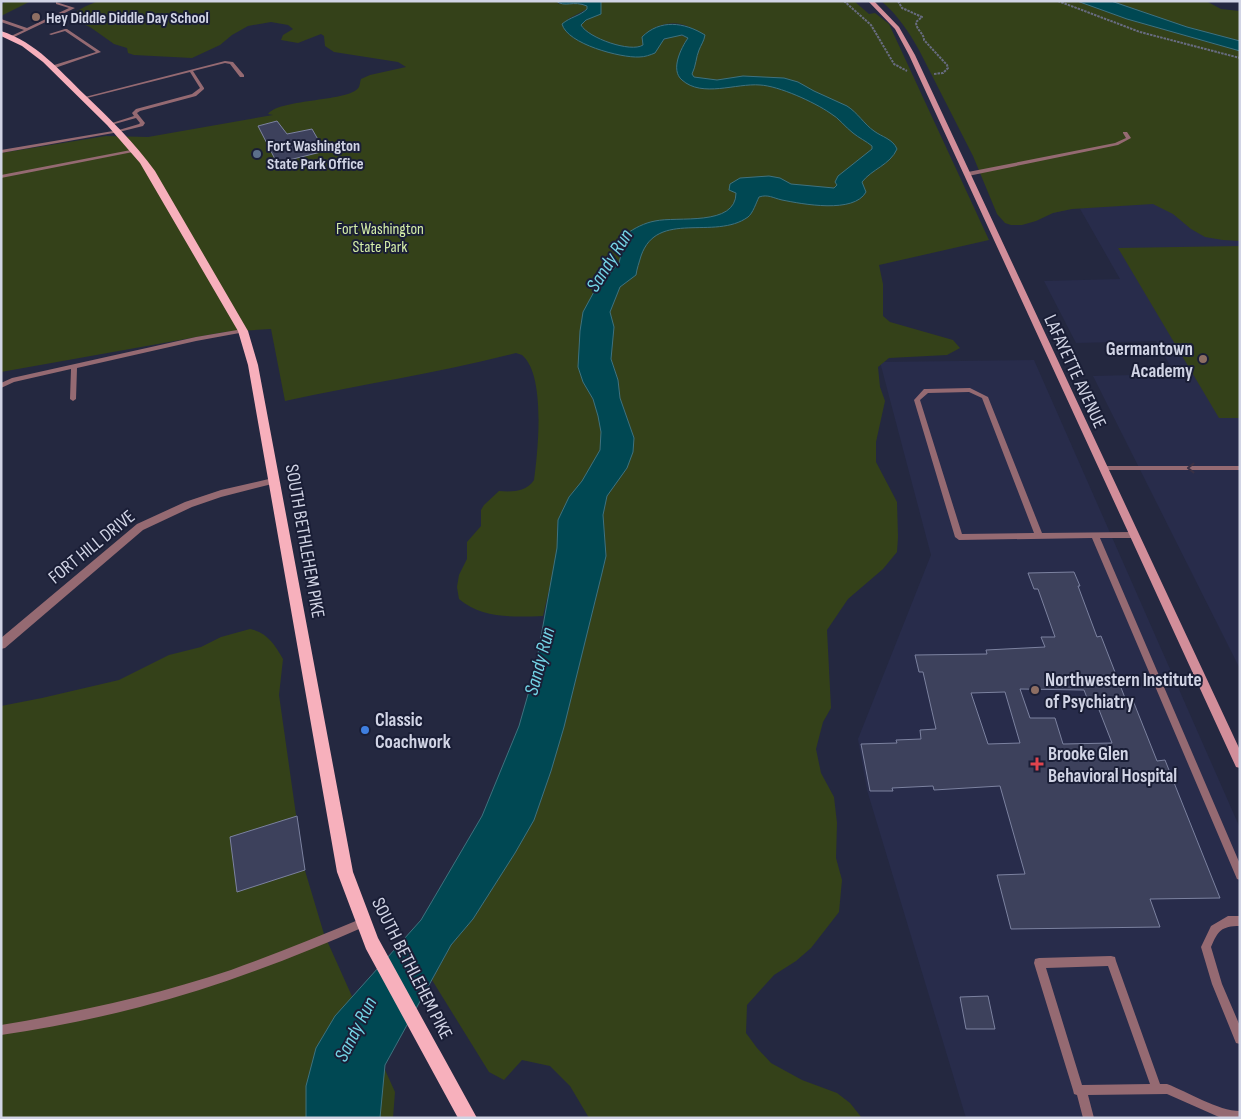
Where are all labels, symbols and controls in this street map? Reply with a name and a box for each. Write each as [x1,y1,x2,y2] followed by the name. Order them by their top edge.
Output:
[46,9,209,28] place label: Hey Diddle Diddle Day School
[30,11,42,23] marker: Hey Diddle Diddle Day School
[267,137,364,174] place label: Fort Washington State Park Office
[251,148,263,160] marker: Fort Washington State Park Office
[336,220,424,257] park label: Fort Washington State Park
[581,225,638,296] water label: Sandy Run
[1038,311,1111,432] street label: LAFAYETTE AVENUE
[1106,338,1193,383] place label: Germantown Academy
[1197,353,1209,365] marker: Germantown Academy
[280,463,329,620] street label: SOUTH BETHLEHEM PIKE
[1187,463,1194,473] one-way arrow
[44,505,140,589] street label: FORT HILL DRIVE
[519,625,561,698] water label: Sandy Run
[1045,669,1202,714] place label: Northwestern Institute of Psychiatry
[1029,684,1041,696] marker: Northwestern Institute of Psychiatry
[375,709,451,754] place label: Classic Coachwork
[359,724,371,736] marker: Classic Coachwork
[1048,743,1177,788] place label: Brooke Glen Behavioral Hospital
[1030,757,1044,771] marker: Brooke Glen Behavioral Hospital
[366,894,457,1043] street label: SOUTH BETHLEHEM PIKE
[329,993,382,1066] water label: Sandy Run

